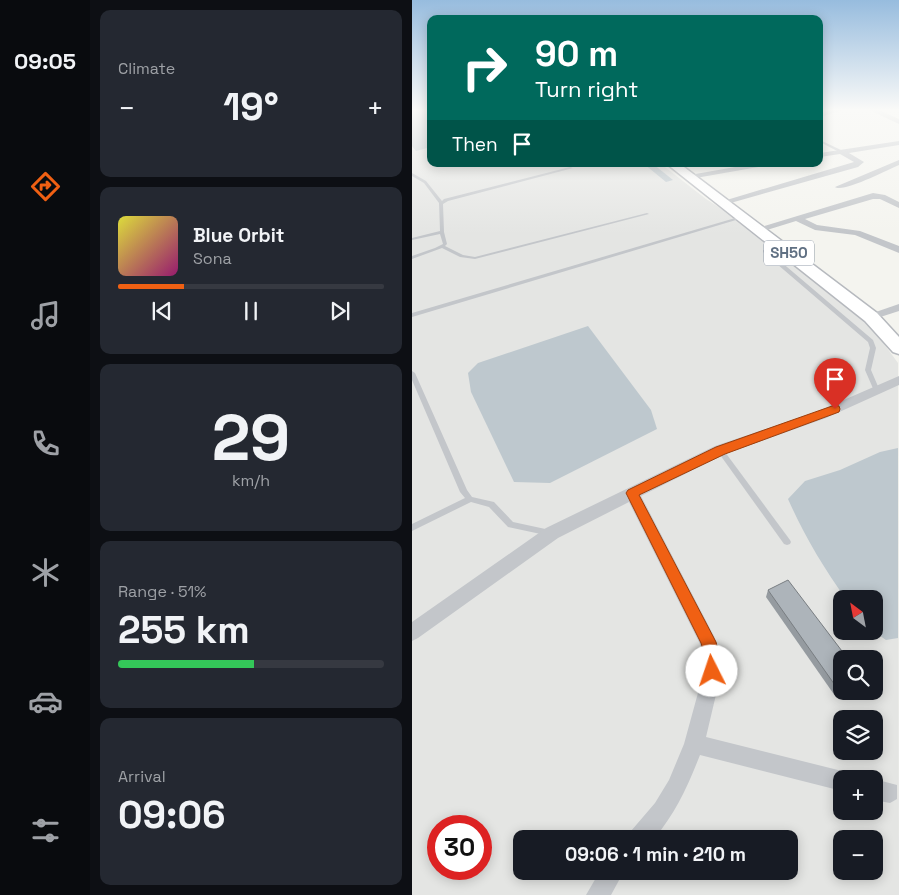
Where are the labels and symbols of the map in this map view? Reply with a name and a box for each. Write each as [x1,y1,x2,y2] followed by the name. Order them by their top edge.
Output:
[764,240,814,266] road number: SH50
[814,358,856,409] pin
[833,590,883,640] north arrow
[685,644,737,696] position arrow
[427,815,492,880] speed limit sign: 30

